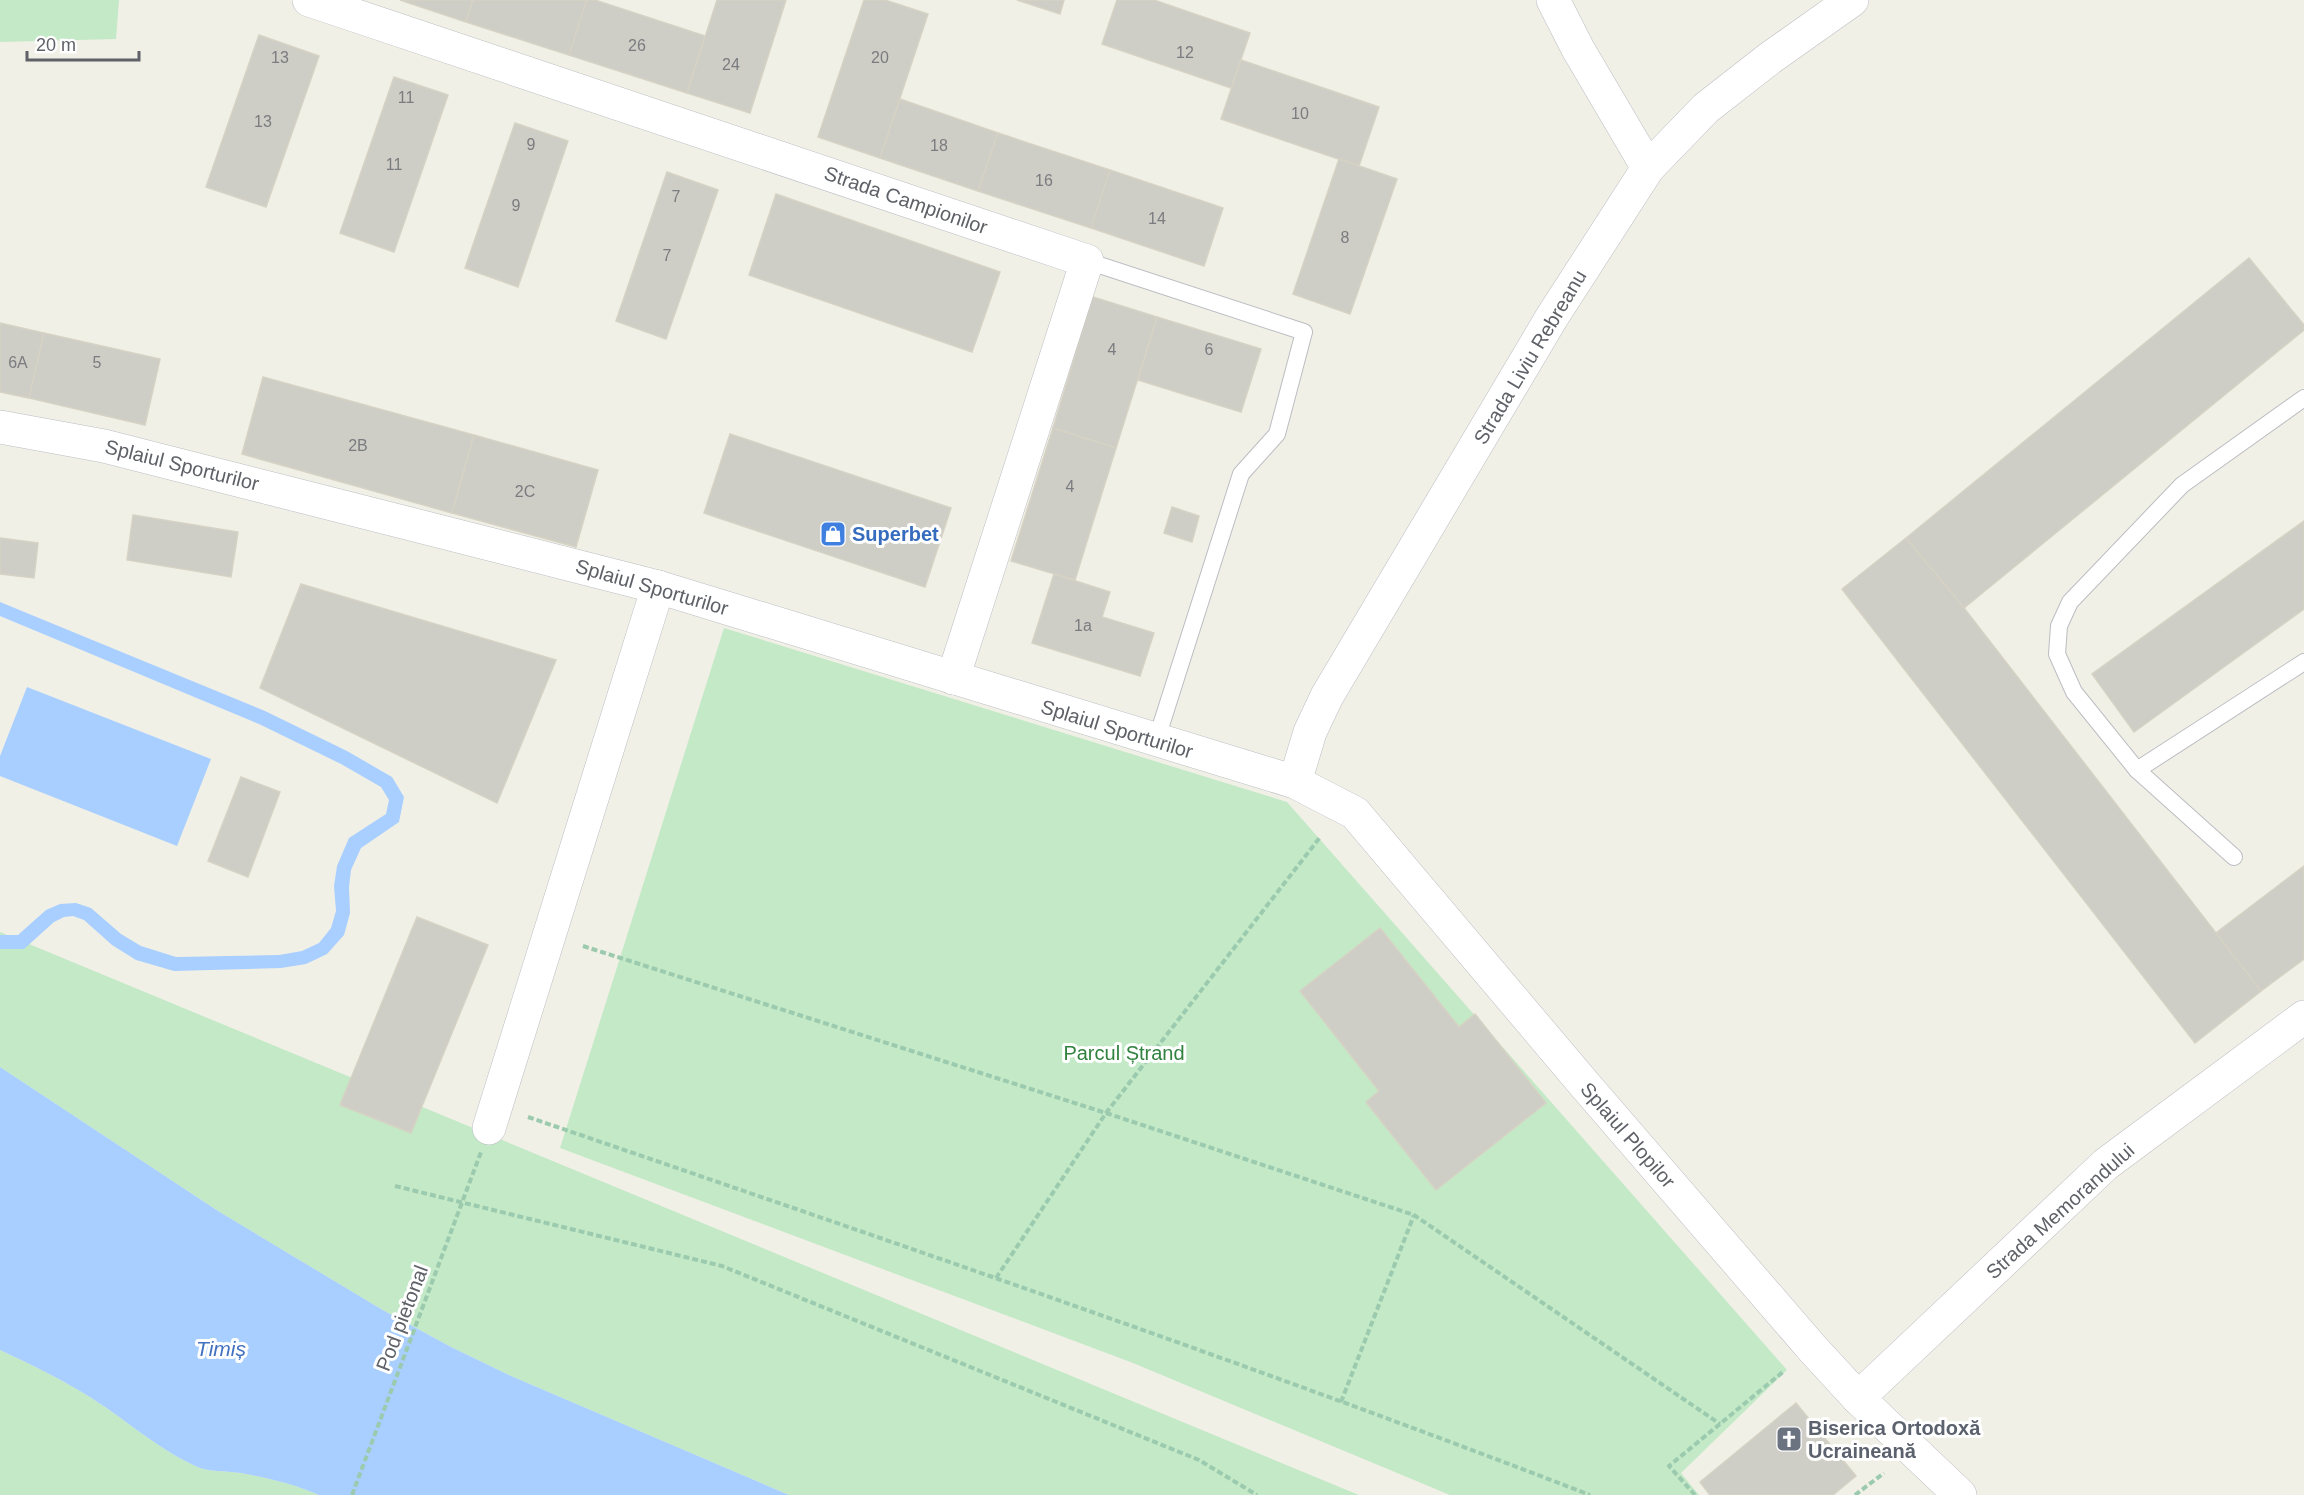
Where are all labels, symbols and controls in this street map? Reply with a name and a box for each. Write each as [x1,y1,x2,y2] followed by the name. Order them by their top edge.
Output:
[27,24,140,62] scale bar
[36,35,76,55] text: 20 m
[628,37,646,54] house number: 26
[1176,44,1194,61] house number: 12
[271,49,289,66] house number: 13
[871,49,889,66] house number: 20
[722,56,740,73] house number: 24
[398,89,414,106] house number: 11
[1291,105,1309,122] house number: 10
[254,113,272,130] house number: 13
[527,136,536,153] house number: 9
[930,137,948,154] house number: 18
[386,156,402,173] house number: 11
[821,162,991,238] street label: Strada Campionilor
[1035,172,1053,189] house number: 16
[672,188,681,205] house number: 7
[512,197,521,214] house number: 9
[1148,210,1166,227] house number: 14
[1341,229,1350,246] house number: 8
[663,247,672,264] house number: 7
[1469,266,1591,448] street label: Strada Liviu Rebreanu
[1108,341,1117,358] house number: 4
[1205,341,1214,358] house number: 6
[8,354,28,371] house number: 6A
[93,354,102,371] house number: 5
[103,435,262,495] street label: Splaiul Sporturilor
[348,437,368,454] house number: 2B
[1066,478,1075,495] house number: 4
[515,483,535,500] house number: 2C
[818,519,848,549] shop icon: Superbet
[852,523,939,545] place label: Superbet
[573,555,731,619] street label: Splaiul Sporturilor
[1074,617,1092,634] house number: 1a
[1038,695,1196,763] street label: Splaiul Sporturilor
[1063,1042,1185,1064] park label: Parcul Ștrand
[1576,1078,1680,1192] street label: Splaiul Plopilor
[1982,1139,2138,1283] street label: Strada Memorandului
[372,1262,432,1374] street label: Pod pietonal
[196,1337,246,1360] water label: Timiș
[1808,1417,1981,1462] place label: Biserica Ortodoxă Ucraineană
[1774,1424,1804,1454] church icon: Biserica Ortodoxă Ucraineană

